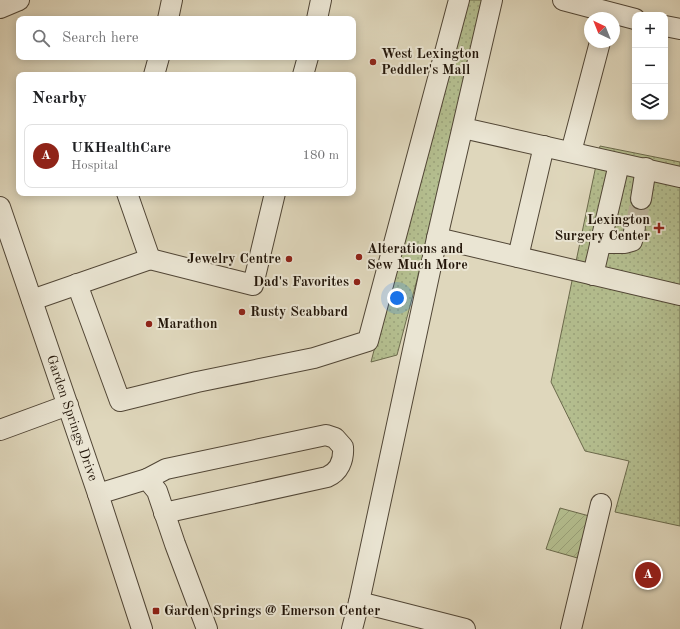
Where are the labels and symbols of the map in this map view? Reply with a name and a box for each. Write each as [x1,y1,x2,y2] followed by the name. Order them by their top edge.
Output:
[584,12,620,48] north arrow
[381,47,479,77] place label: West Lexington Peddler's Mall
[368,57,378,67] marker: West Lexington Peddler's Mall
[554,213,650,243] place label: Lexington Surgery Center
[653,222,665,234] marker: Lexington Surgery Center
[367,242,468,272] place label: Alterations and Sew Much More
[187,252,281,266] place label: Jewelry Centre
[354,252,364,262] marker: Alterations and Sew Much More
[284,254,294,264] marker: Jewelry Centre
[253,275,349,289] place label: Dad's Favorites
[352,277,362,287] marker: Dad's Favorites
[387,288,407,308] your location
[250,305,349,319] place label: Rusty Scabbard
[237,307,247,317] marker: Rusty Scabbard
[157,317,218,331] place label: Marathon
[144,319,154,329] marker: Marathon
[44,353,100,483] street label: Garden Springs Drive
[635,560,661,590] pin: A
[164,604,380,618] place label: Garden Springs @ Emerson Center
[151,606,161,616] marker: Garden Springs @ Emerson Center

